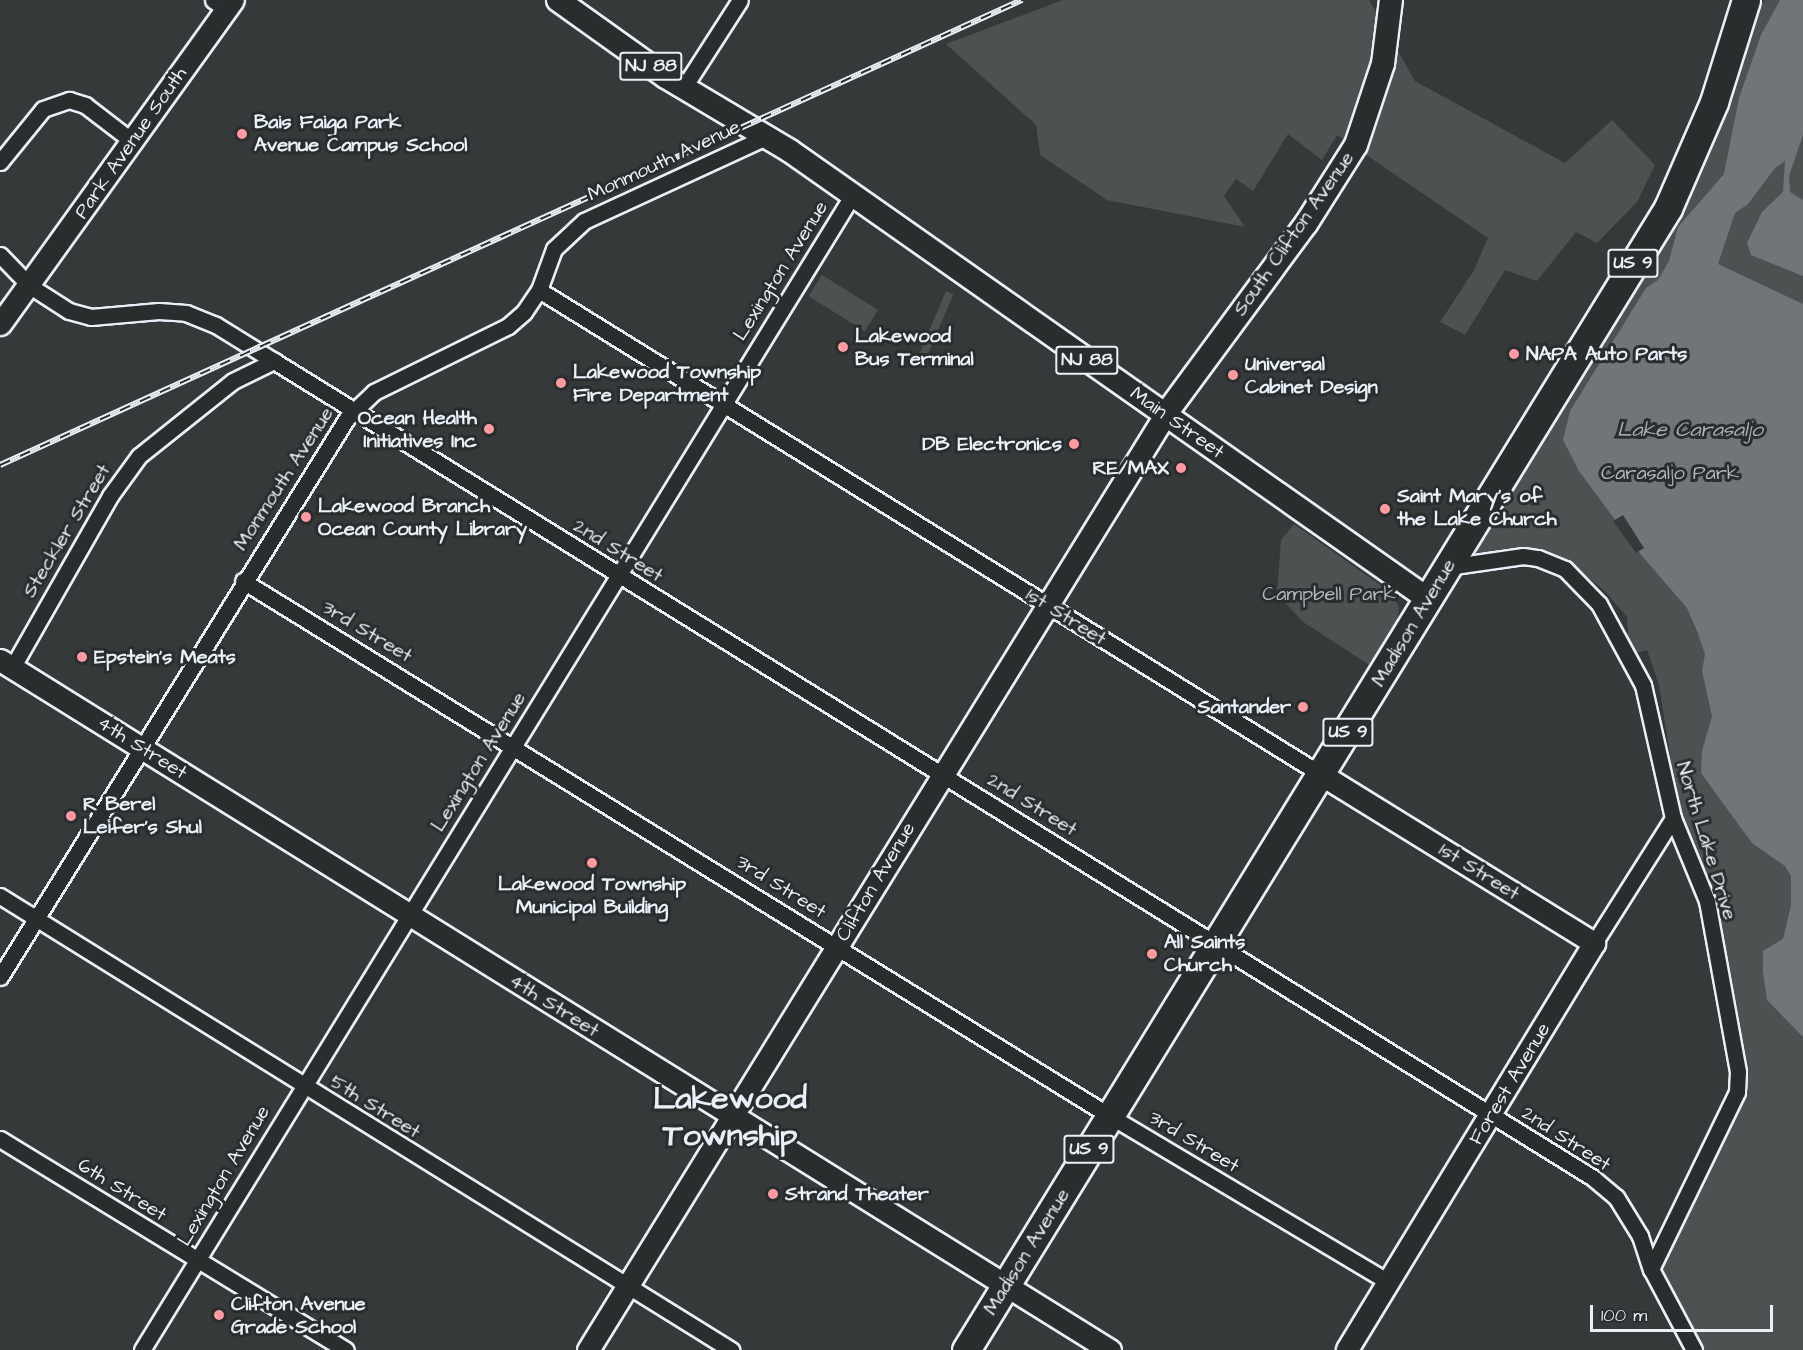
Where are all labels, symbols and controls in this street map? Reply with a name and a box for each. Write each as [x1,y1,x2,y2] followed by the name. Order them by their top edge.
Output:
[618,51,684,81] road number: NJ 88
[70,63,192,223] street label: Park Avenue South
[254,110,467,157] place label: Bais Faiga Park Avenue Campus School
[584,115,744,207] street label: Monmouth Avenue
[235,127,249,141] marker: Bais Faiga Park Avenue Campus School
[1228,147,1360,321] street label: South Clifton Avenue
[728,197,834,345] street label: Lexington Avenue
[1606,248,1660,278] road number: US 9
[855,324,974,371] place label: Lakewood Bus Terminal
[836,340,850,354] marker: Lakewood Bus Terminal
[1526,342,1687,366] place label: NAPA Auto Parts
[1054,345,1120,375] road number: NJ 88
[1507,347,1521,361] marker: NAPA Auto Parts
[1245,352,1378,399] place label: Universal Cabinet Design
[573,360,761,407] place label: Lakewood Township Fire Department
[1226,368,1240,382] marker: Universal Cabinet Design
[554,376,568,390] marker: Lakewood Township Fire Department
[1125,382,1229,464] street label: Main Street
[229,403,339,555] street label: Monmouth Avenue
[358,406,477,453] place label: Ocean Health Initiatives Inc
[1617,417,1763,443] water label: Lake Carasaljo
[482,422,496,436] marker: Ocean Health Initiatives Inc
[922,432,1062,456] place label: DB Electronics
[1067,437,1081,451] marker: DB Electronics
[1092,456,1169,480] place label: RE/MAX
[18,460,116,602] street label: Steckler Street
[1174,461,1188,475] marker: RE/MAX
[1601,461,1739,485] park label: Carasaljo Park
[1397,485,1557,532] place label: Saint Mary's of the Lake Church
[318,494,527,541] place label: Lakewood Branch Ocean County Library
[1378,502,1392,516] marker: Saint Mary's of the Lake Church
[299,510,313,524] marker: Lakewood Branch Ocean County Library
[569,514,667,588] street label: 2nd Street
[1367,555,1461,691] street label: Madison Avenue
[1262,582,1396,606] park label: Campbell Park
[1021,583,1111,651] street label: 1st Street
[317,596,417,668] street label: 3rd Street
[94,645,236,669] place label: Epstein's Meats
[75,650,89,664] marker: Epstein's Meats
[426,688,532,836] street label: Lexington Avenue
[1198,695,1291,719] place label: Santander
[1296,700,1310,714] marker: Santander
[93,711,191,785] street label: 4th Street
[1321,717,1375,747] road number: US 9
[1671,759,1741,923] street label: North Lake Drive
[983,768,1081,842] street label: 2nd Street
[83,792,202,839] place label: R Berel Leifer's Shul
[64,809,78,823] marker: R Berel Leifer's Shul
[831,818,921,946] street label: Clifton Avenue
[1434,838,1524,906] street label: 1st Street
[732,850,830,924] street label: 3rd Street
[585,856,599,870] marker: Lakewood Township Municipal Building
[498,873,686,920] place label: Lakewood Township Municipal Building
[1164,930,1245,977] place label: All Saints Church
[1145,947,1159,961] marker: All Saints Church
[505,969,603,1043] street label: 4th Street
[1464,1019,1556,1149] street label: Forest Avenue
[325,1070,425,1144] street label: 5th Street
[653,1081,807,1156] district label: Lakewood Township
[173,1101,275,1251] street label: Lexington Avenue
[1517,1101,1615,1177] street label: 2nd Street
[1144,1106,1244,1178] street label: 3rd Street
[1062,1134,1116,1164] road number: US 9
[73,1153,171,1227] street label: 6th Street
[785,1182,929,1206] place label: Strand Theater
[979,1184,1075,1320] street label: Madison Avenue
[766,1187,780,1201] marker: Strand Theater
[231,1292,366,1339] place label: Clifton Avenue Grade School
[1593,1293,1776,1331] scale bar
[1601,1303,1647,1328] text: 100 m
[212,1308,226,1322] marker: Clifton Avenue Grade School

